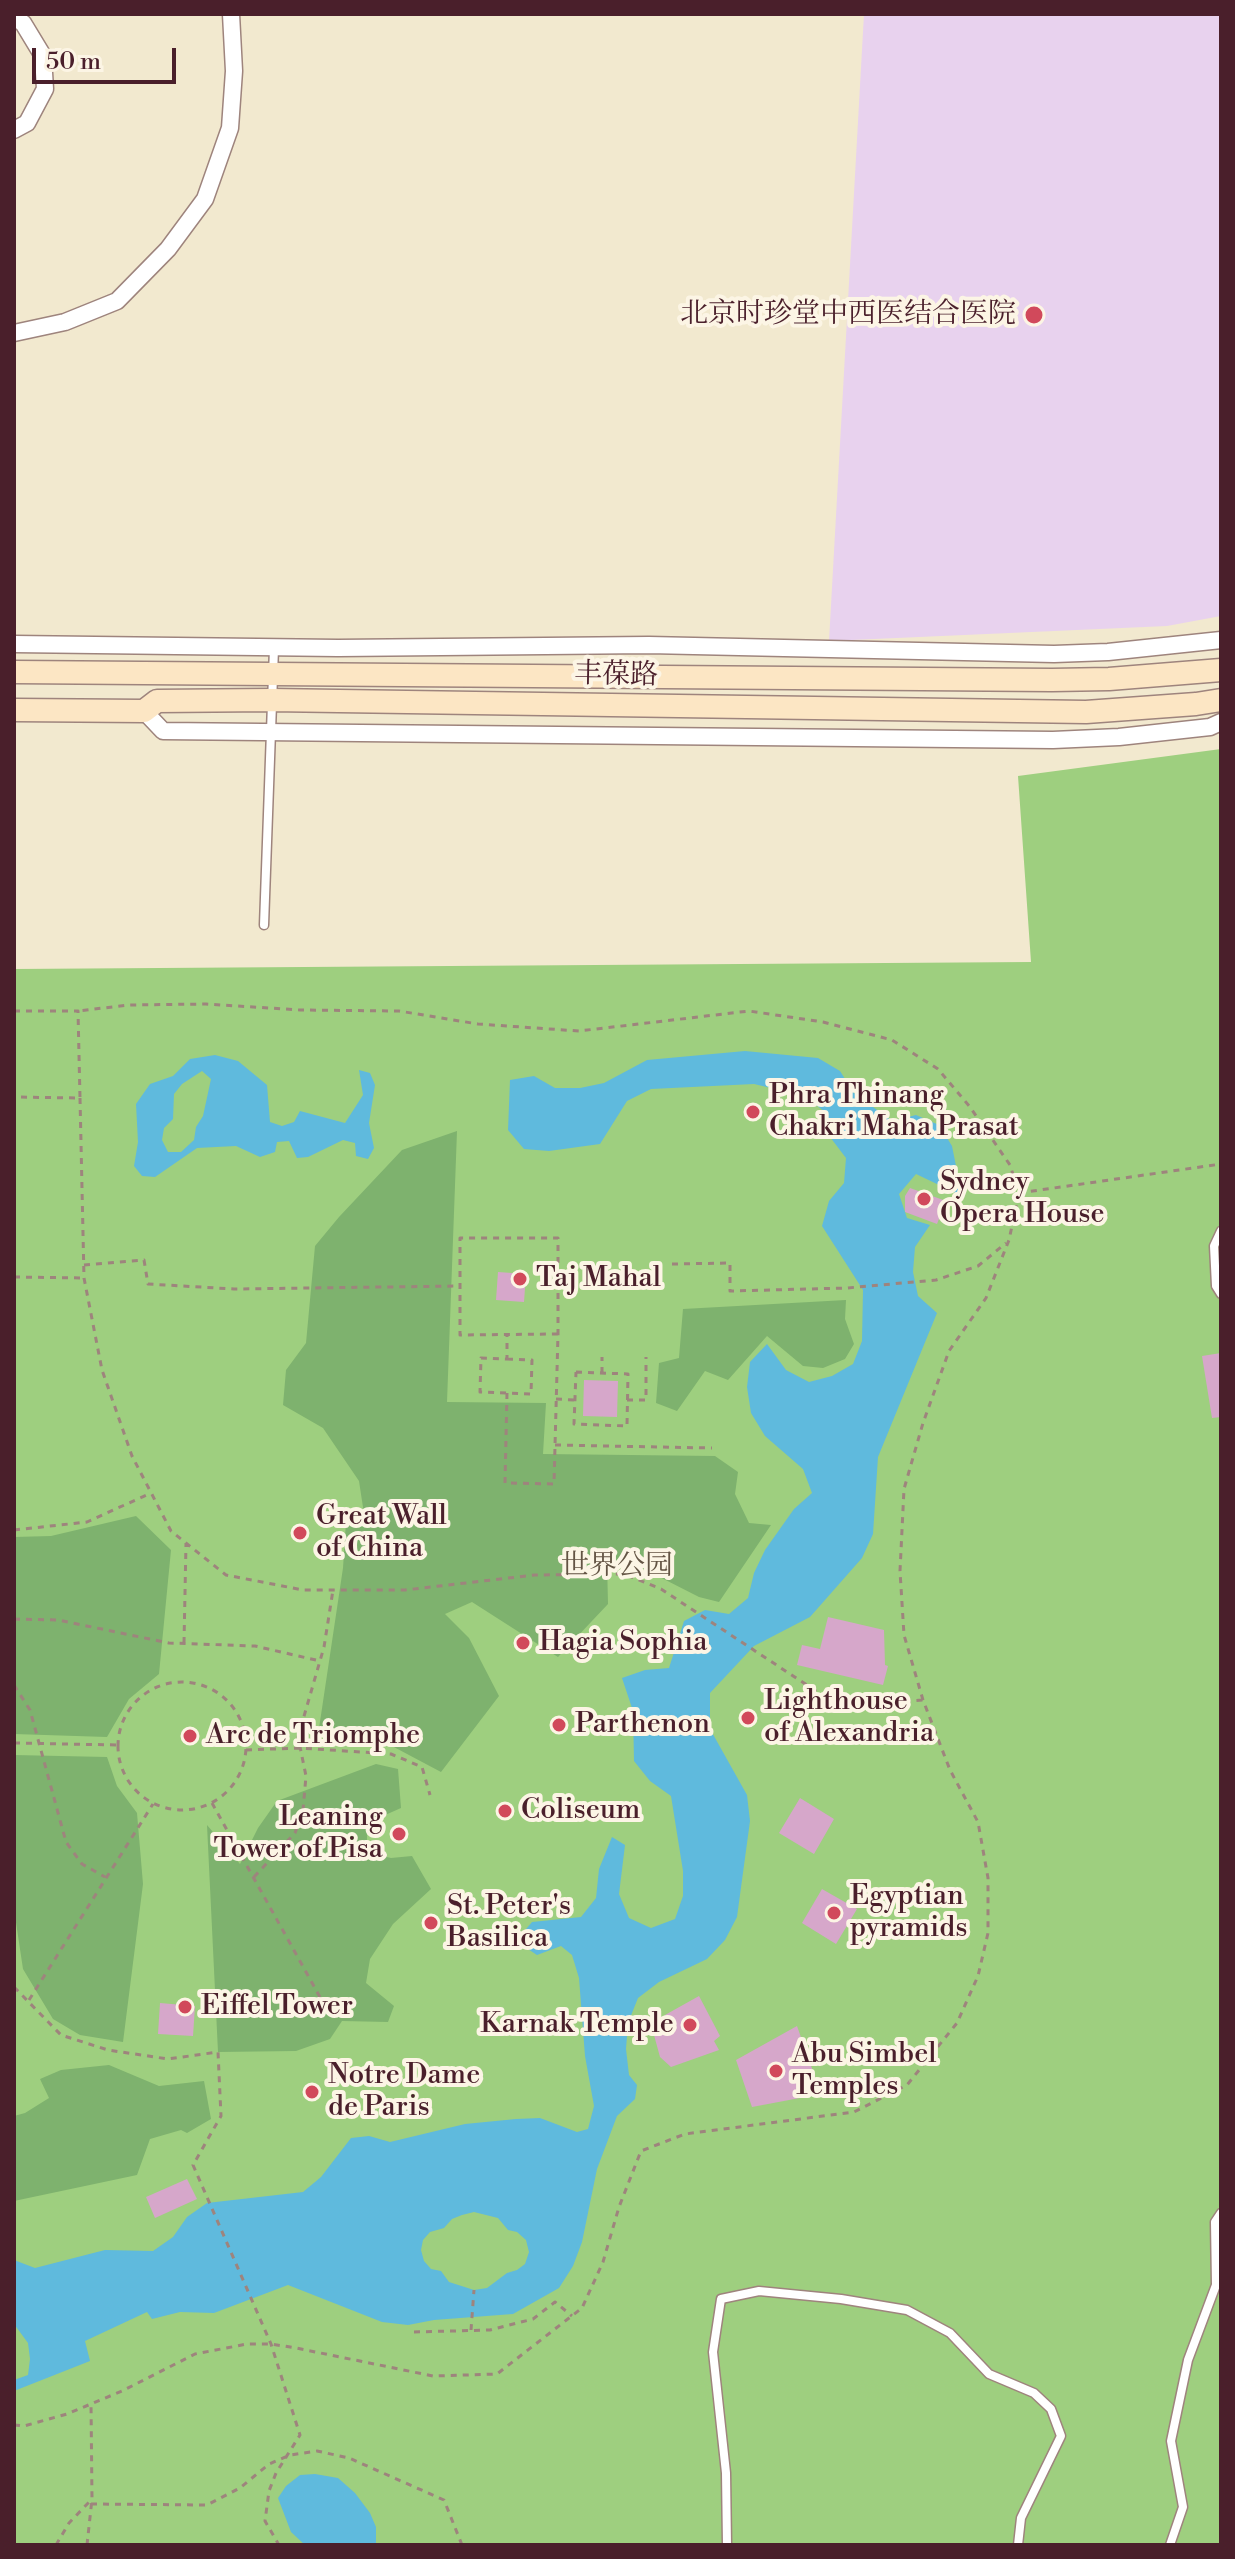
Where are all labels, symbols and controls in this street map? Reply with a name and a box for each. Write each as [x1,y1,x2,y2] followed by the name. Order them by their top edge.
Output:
[36,32,180,82] scale bar
[46,47,101,77] text: 50 m
[680,298,1016,332] place label: 北京时珍堂中西医结合医院
[1023,304,1045,326] marker: 北京时珍堂中西医结合医院
[574,658,658,694] street label: 丰葆路
[769,1079,1019,1145] place label: Phra Thinang Chakri Maha Prasat
[744,1103,762,1121] marker: Phra Thinang Chakri Maha Prasat
[940,1166,1105,1232] place label: Sydney Opera House
[915,1190,933,1208] marker: Sydney Opera House
[536,1262,661,1296] place label: Taj Mahal
[511,1270,529,1288] marker: Taj Mahal
[316,1500,447,1566] place label: Great Wall of China
[291,1524,309,1542] marker: Great Wall of China
[561,1550,673,1584] park label: 世界公园
[539,1626,707,1660] place label: Hagia Sophia
[514,1634,532,1652] marker: Hagia Sophia
[764,1685,934,1751] place label: Lighthouse of Alexandria
[575,1708,710,1742] place label: Parthenon
[739,1709,757,1727] marker: Lighthouse of Alexandria
[550,1716,568,1734] marker: Parthenon
[206,1719,420,1753] place label: Arc de Triomphe
[181,1727,199,1745] marker: Arc de Triomphe
[521,1794,640,1828] place label: Coliseum
[213,1801,383,1867] place label: Leaning Tower of Pisa
[496,1802,514,1820] marker: Coliseum
[390,1825,408,1843] marker: Leaning Tower of Pisa
[850,1880,967,1946] place label: Egyptian pyramids
[447,1890,571,1956] place label: St. Peter's Basilica
[825,1904,843,1922] marker: Egyptian pyramids
[422,1914,440,1932] marker: St. Peter's Basilica
[201,1990,353,2024] place label: Eiffel Tower
[176,1998,194,2016] marker: Eiffel Tower
[480,2008,674,2042] place label: Karnak Temple
[681,2016,699,2034] marker: Karnak Temple
[792,2038,937,2104] place label: Abu Simbel Temples
[328,2059,480,2125] place label: Notre Dame de Paris
[767,2062,785,2080] marker: Abu Simbel Temples
[303,2083,321,2101] marker: Notre Dame de Paris

